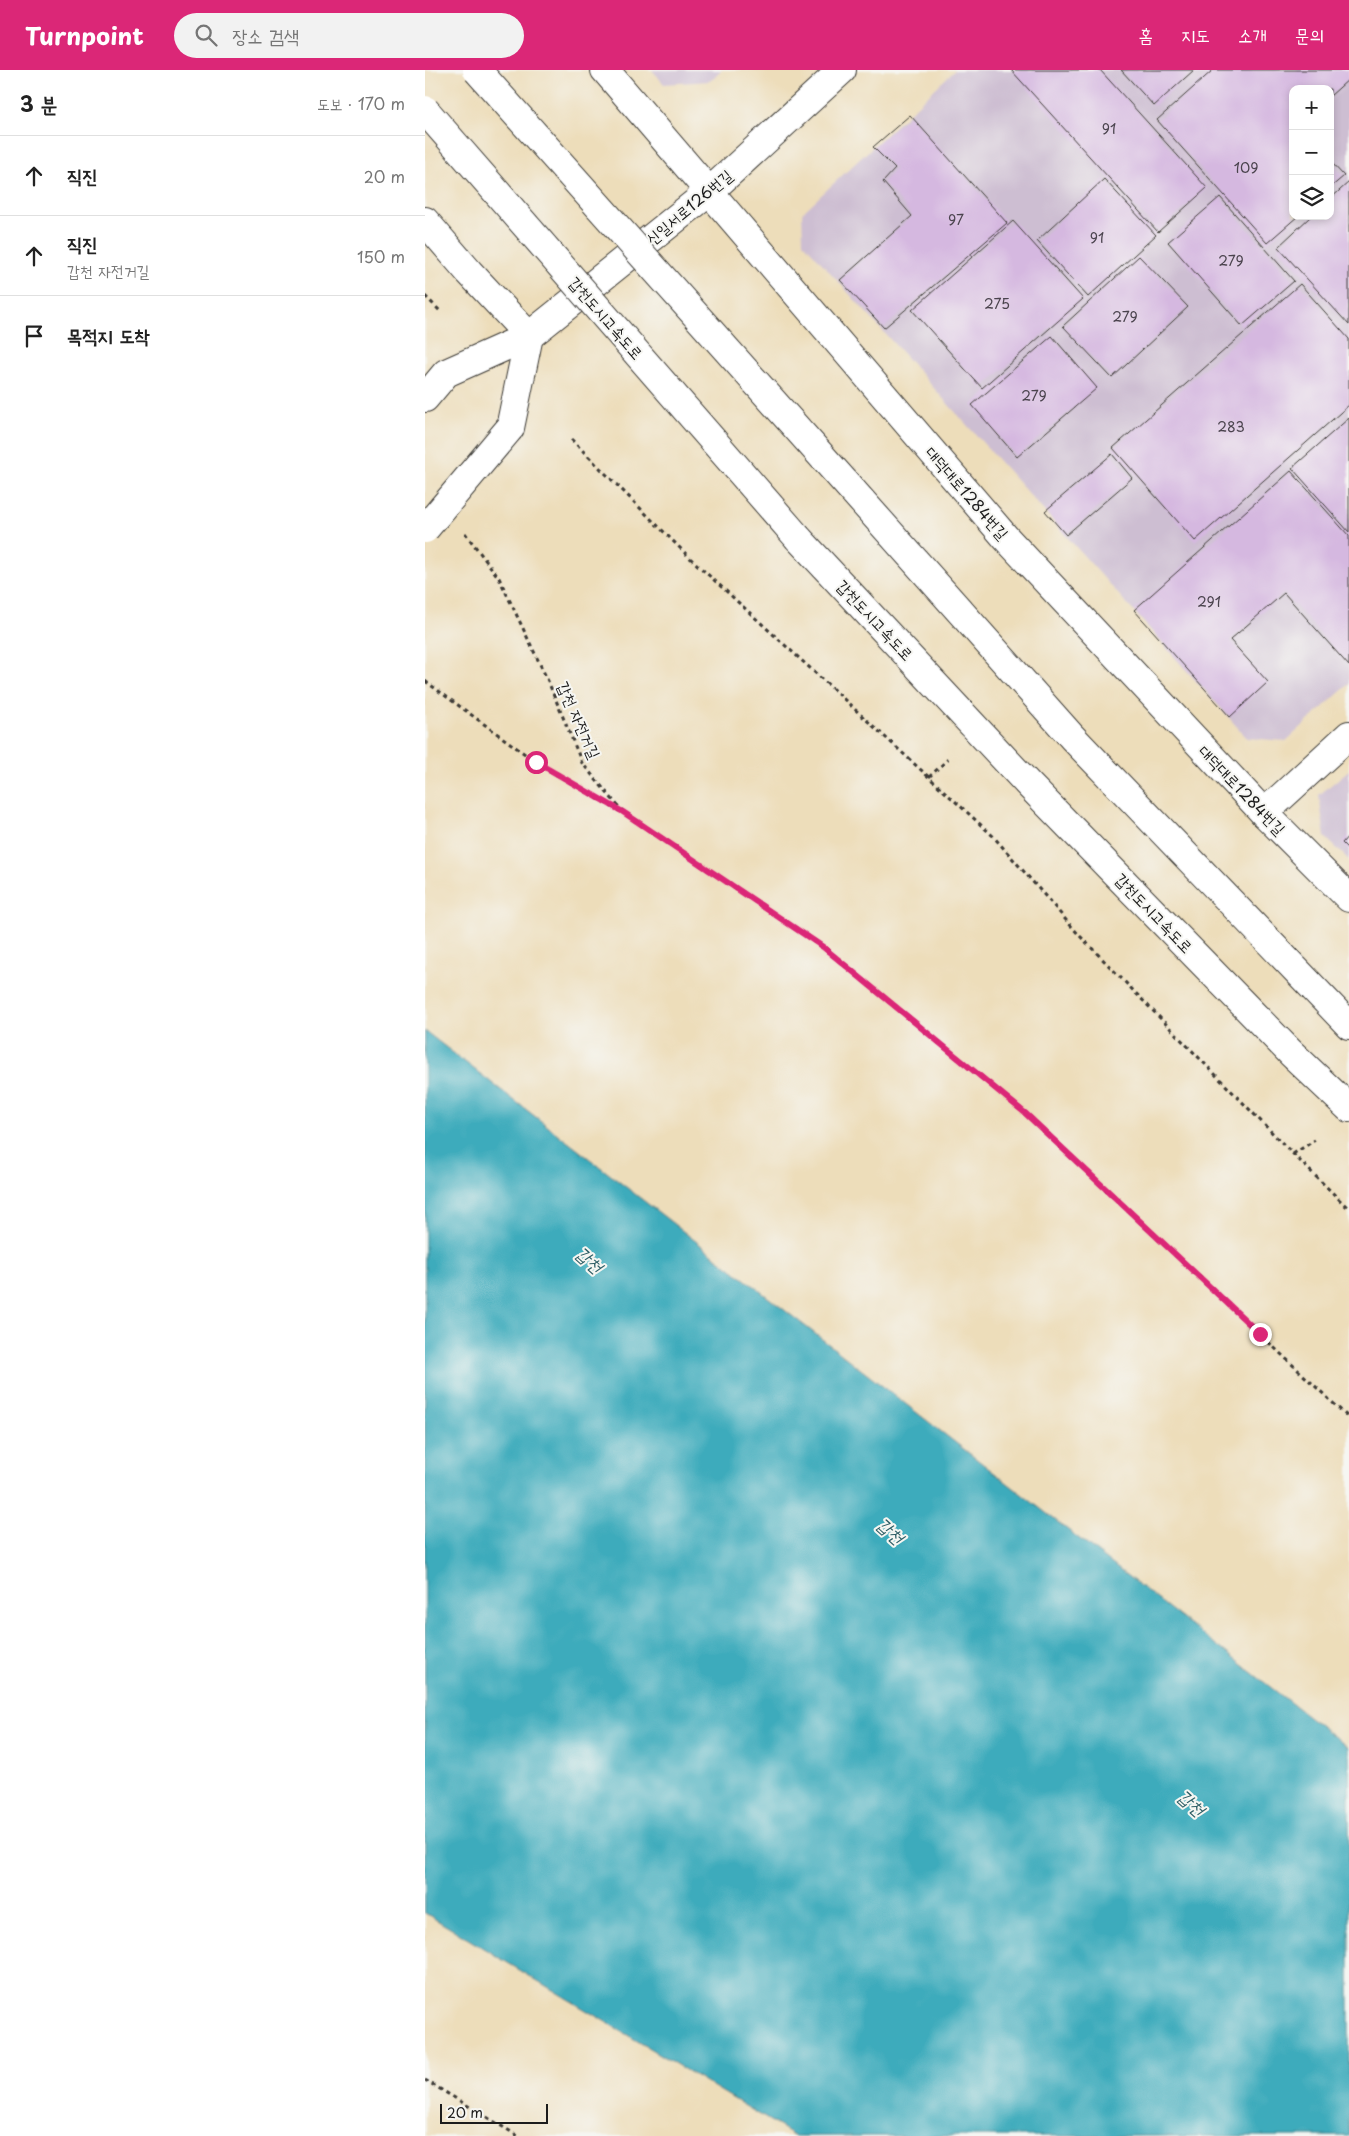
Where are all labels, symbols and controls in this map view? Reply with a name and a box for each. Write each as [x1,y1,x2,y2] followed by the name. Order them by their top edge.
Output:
[174,13,524,58] search box
[25,17,144,53] text: Turnpoint
[192,21,220,49] icon: search
[232,21,299,49] text: 장소 검색
[1139,21,1153,48] text: 홈
[1181,21,1210,48] text: 지도
[1238,21,1267,48] text: 소개
[1295,21,1324,48] text: 문의
[1289,85,1334,220] map controls
[1289,85,1334,130] button: +
[20,87,57,119] text: 3 분
[317,91,405,115] text: 도보 · 170 m
[1102,118,1116,139] house number: 91
[1289,130,1334,175] button: −
[1234,157,1258,178] house number: 109
[67,161,98,189] text: 직진
[20,162,48,190] icon: ahead
[640,163,737,250] street label: 신일서로126번길
[364,164,405,188] text: 20 m
[1289,175,1334,220] button: layers
[948,209,964,230] house number: 97
[1090,227,1104,248] house number: 91
[67,229,98,257] text: 직진
[20,242,48,270] icon: ahead
[357,244,405,268] text: 150 m
[1218,250,1244,271] house number: 279
[67,258,149,282] text: 갑천 자전거길
[564,271,650,364] street label: 갑천도시고속도로
[984,293,1010,314] house number: 275
[1112,306,1138,327] house number: 279
[67,321,150,349] text: 목적지 도착
[20,322,48,350] icon: arrive
[1021,385,1047,406] house number: 279
[1217,416,1245,437] house number: 283
[921,441,1015,544] street label: 대덕대로1284번길
[832,573,920,665] street label: 갑천도시고속도로
[1197,591,1221,612] house number: 291
[552,677,608,762] street label: 갑천 자전거길
[1194,739,1292,840] street label: 대덕대로1284번길
[525,751,548,774] route start
[1110,867,1199,958] street label: 갑천도시고속도로
[570,1239,611,1280] water label: 갑천
[1249,1323,1272,1346] route end
[871,1510,912,1551] water label: 갑천
[1172,1782,1213,1823] water label: 갑천
[440,2101,547,2124] scale bar
[447,2102,483,2123] text: 20 m

